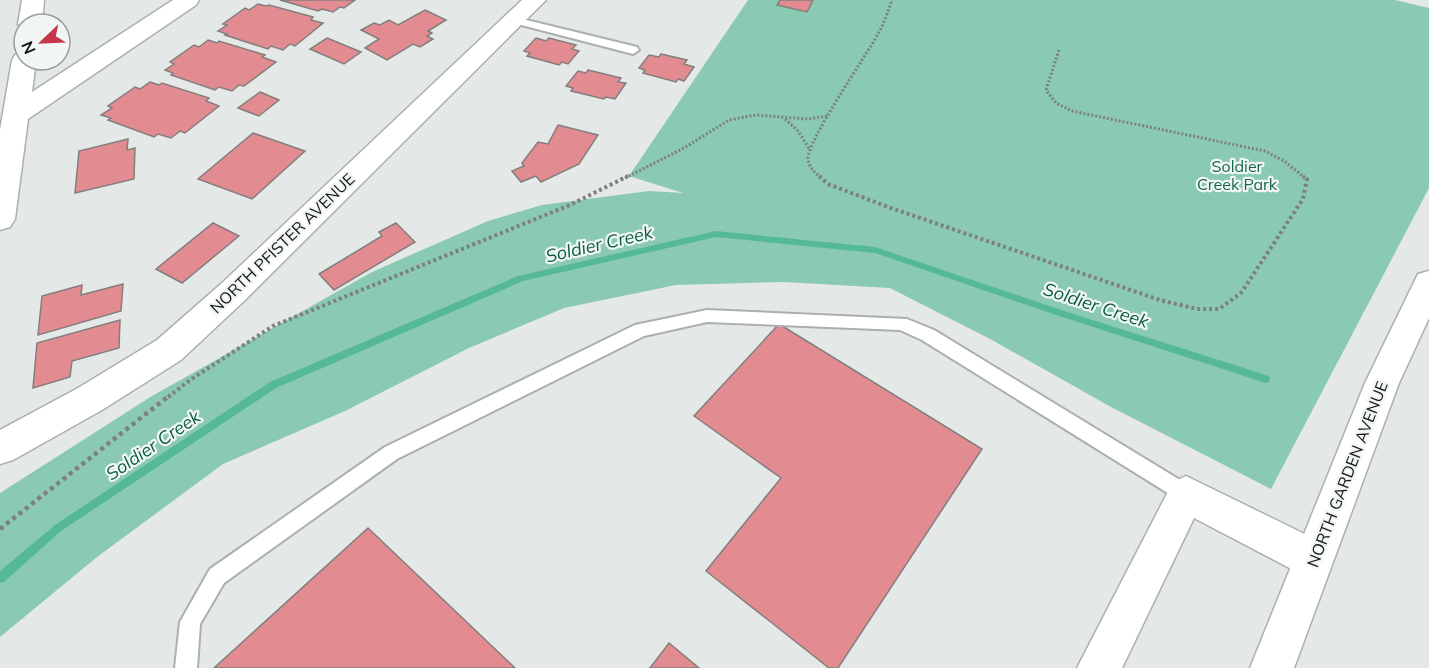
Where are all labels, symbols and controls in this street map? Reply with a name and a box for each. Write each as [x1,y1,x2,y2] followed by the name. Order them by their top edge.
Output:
[12,12,72,72] north arrow
[17,38,40,57] text: N
[1197,156,1278,194] park label: Soldier Creek Park
[206,169,358,317] street label: NORTH PFISTER AVENUE
[543,220,656,268] water label: Soldier Creek
[1040,277,1152,333] water label: Soldier Creek
[1302,378,1392,570] street label: NORTH GARDEN AVENUE
[101,404,205,485] water label: Soldier Creek

